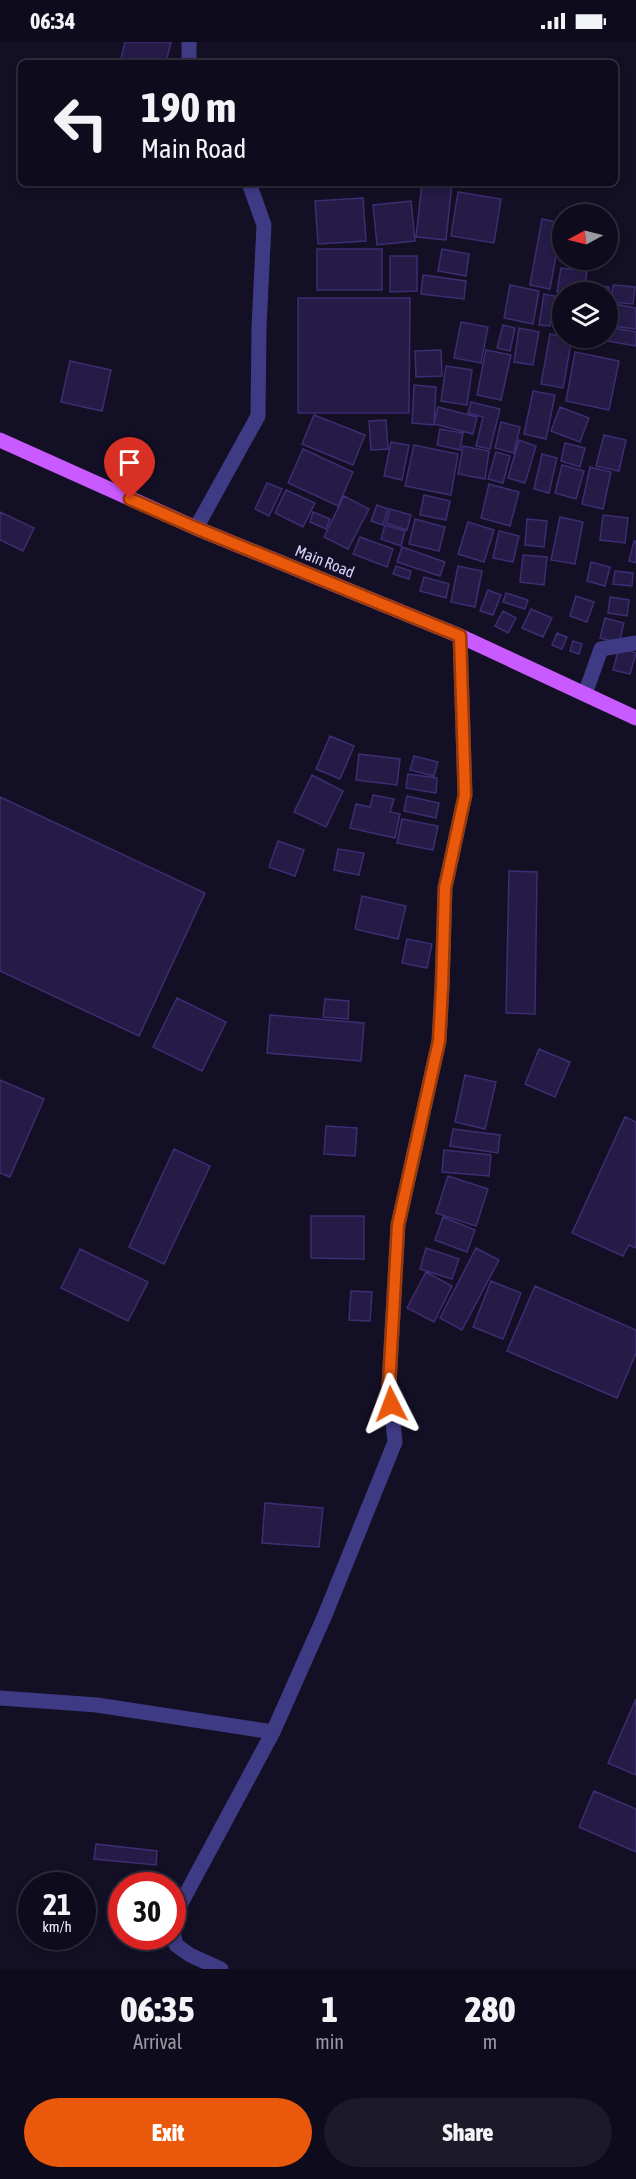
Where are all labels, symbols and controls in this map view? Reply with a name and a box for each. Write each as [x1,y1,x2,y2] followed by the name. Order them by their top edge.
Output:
[30,8,75,34] text: 06:34
[141,83,236,131] text: 190 m
[42,84,120,162] icon: left
[141,133,246,164] text: Main Road
[552,204,618,270] north arrow
[552,204,618,348] map controls
[552,282,618,348] button: layers
[104,437,155,499] pin
[113,446,146,479] icon: arrive
[293,541,357,581] street label: Main Road
[359,1372,423,1436] position arrow
[108,1872,186,1950] speed limit sign: 30
[43,1887,71,1921] text: 21
[42,1918,72,1935] text: km/h
[121,1988,195,2030] text: 06:35
[321,1988,338,2030] text: 1
[465,1988,515,2030] text: 280
[133,2030,182,2053] text: Arrival
[315,2030,344,2053] text: min
[483,2030,497,2053] text: m
[24,2098,312,2167] button: Exit
[324,2098,612,2167] button: Share

